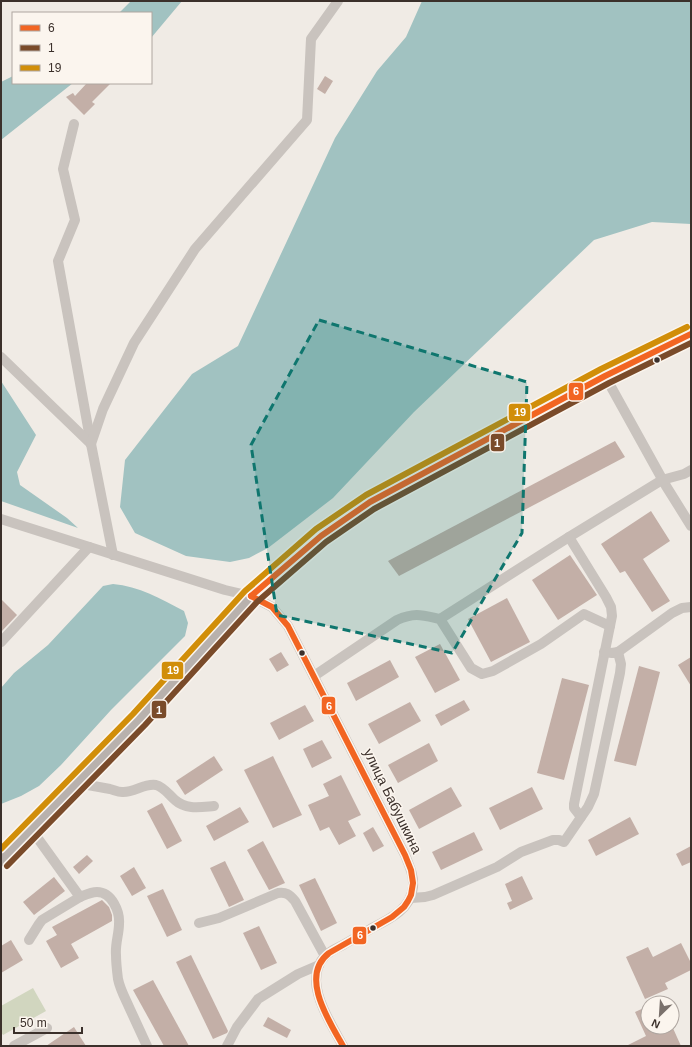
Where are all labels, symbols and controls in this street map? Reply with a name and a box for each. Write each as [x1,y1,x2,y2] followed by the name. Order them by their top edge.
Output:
[12,12,152,84] legend
[48,21,55,35] text: 6
[48,41,55,55] text: 1
[48,61,62,75] text: 19
[652,355,662,365] unlabelled marker
[568,382,584,401] line badge: 6
[573,385,579,397] text: 6
[508,403,531,422] line badge: 19
[514,406,526,418] text: 19
[490,433,505,452] line badge: 1
[494,437,500,449] text: 1
[297,648,307,658] unlabelled marker
[161,661,184,680] line badge: 19
[167,664,179,676] text: 19
[321,696,336,715] line badge: 6
[151,700,167,719] line badge: 1
[326,700,332,712] text: 6
[156,704,162,716] text: 1
[361,746,425,856] street label: улица Бабушкина
[368,923,378,933] unlabelled marker
[352,926,367,945] line badge: 6
[357,929,363,941] text: 6
[640,995,680,1035] north arrow
[14,1009,82,1035] scale bar
[20,1016,47,1030] text: 50 m
[650,1017,662,1031] text: N

